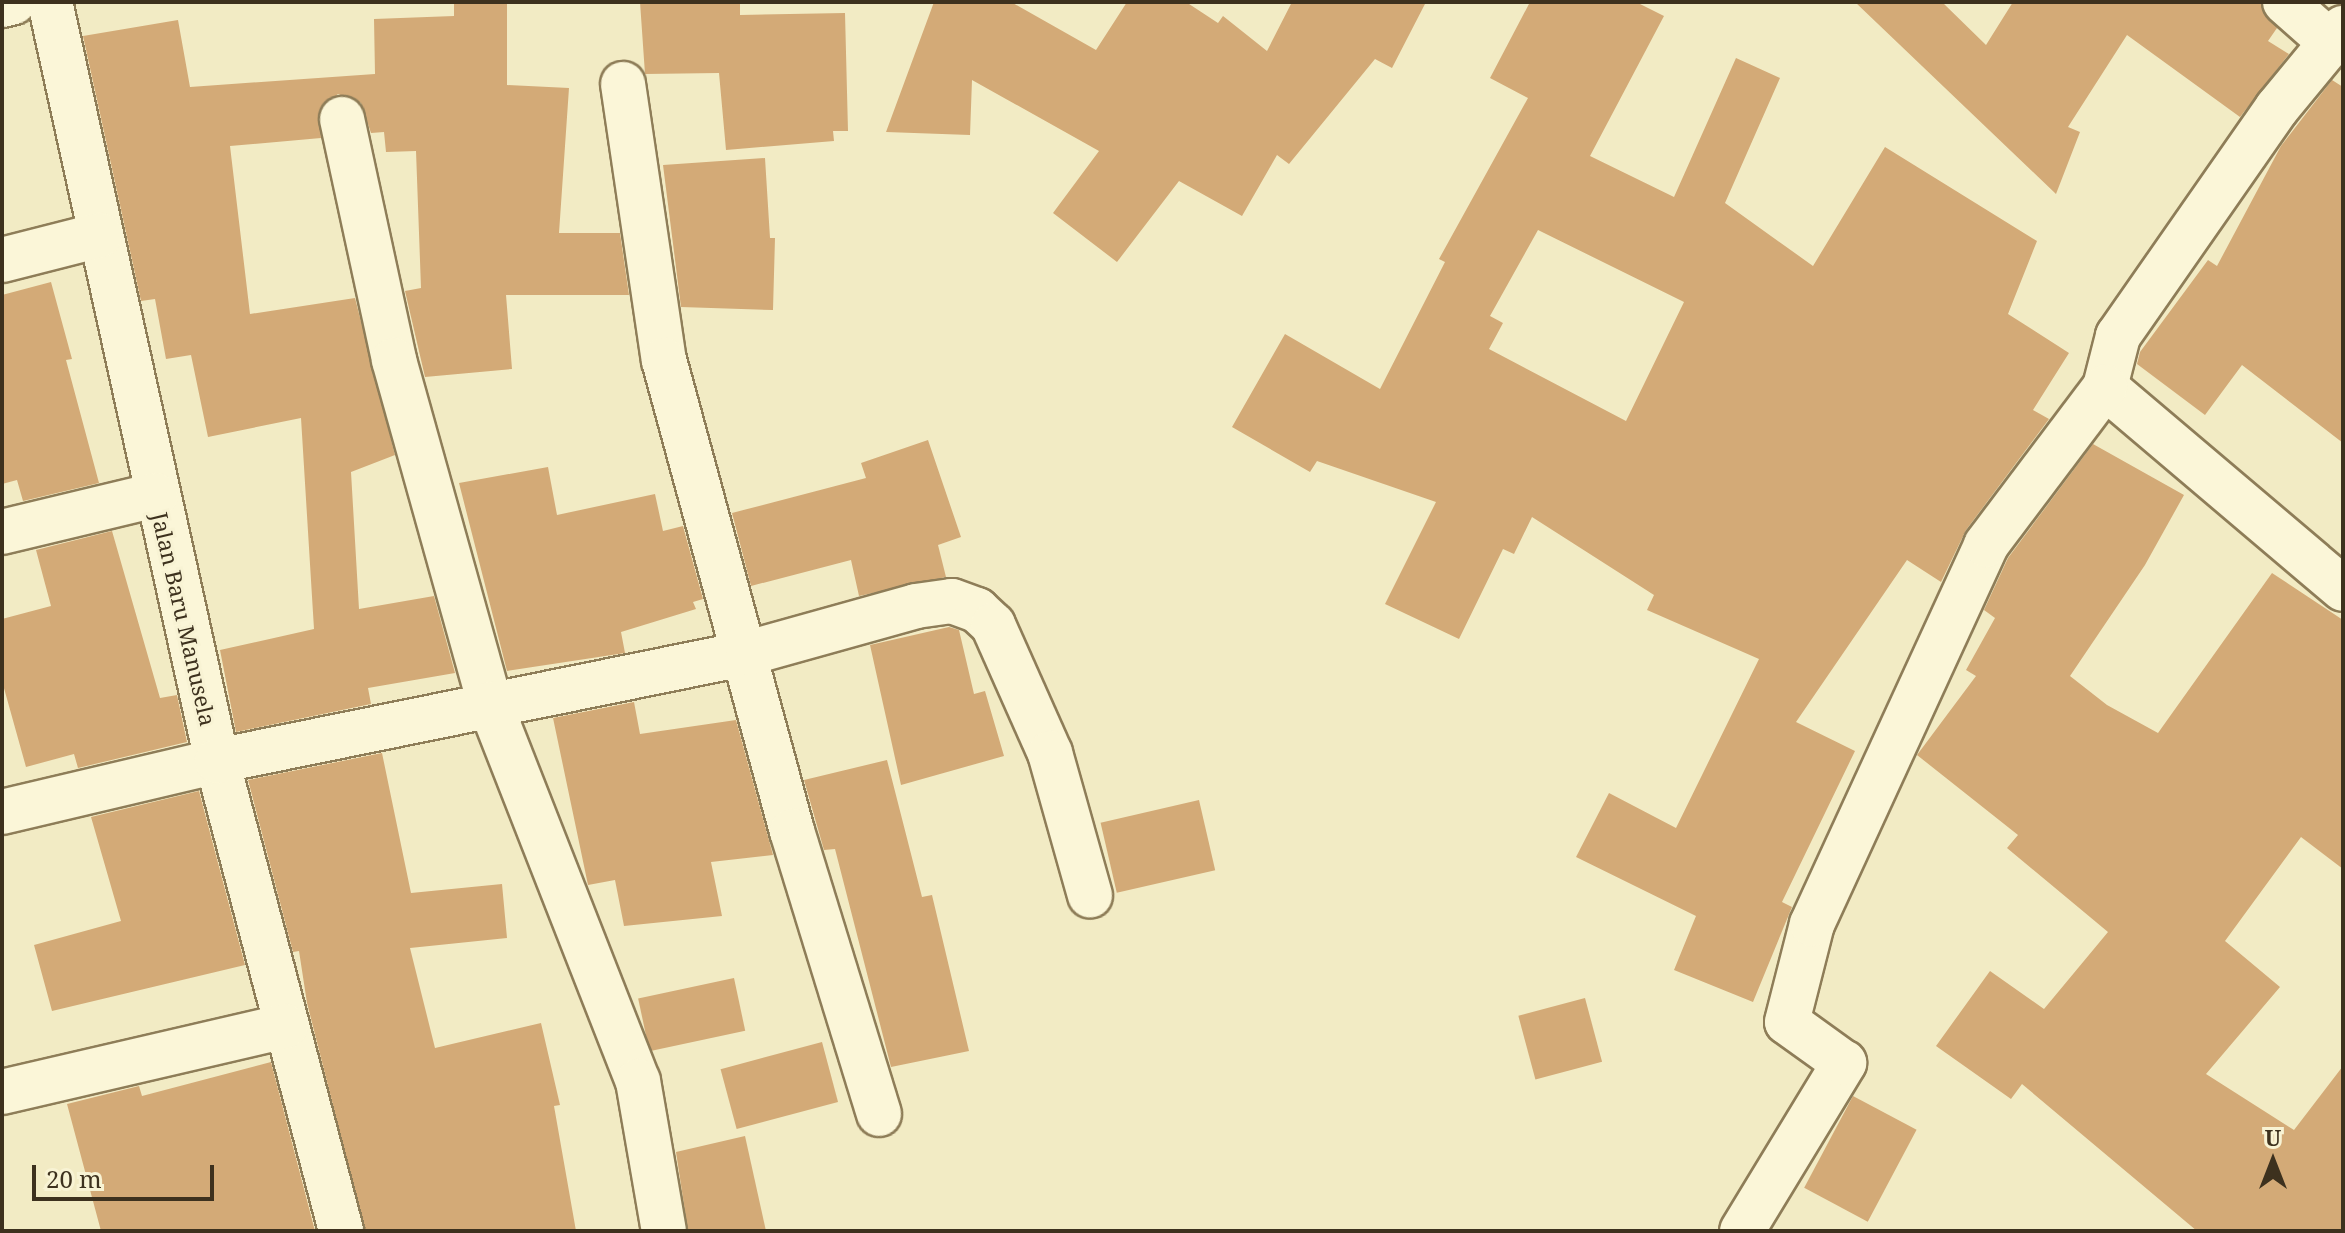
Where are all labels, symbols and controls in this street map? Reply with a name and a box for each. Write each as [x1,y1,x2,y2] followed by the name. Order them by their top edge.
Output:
[147,510,221,728] street label: Jalan Baru Manusela
[2233,1121,2313,1201] north arrow
[2265,1122,2281,1152] text: U
[36,1149,218,1199] scale bar
[46,1162,102,1195] text: 20 m

